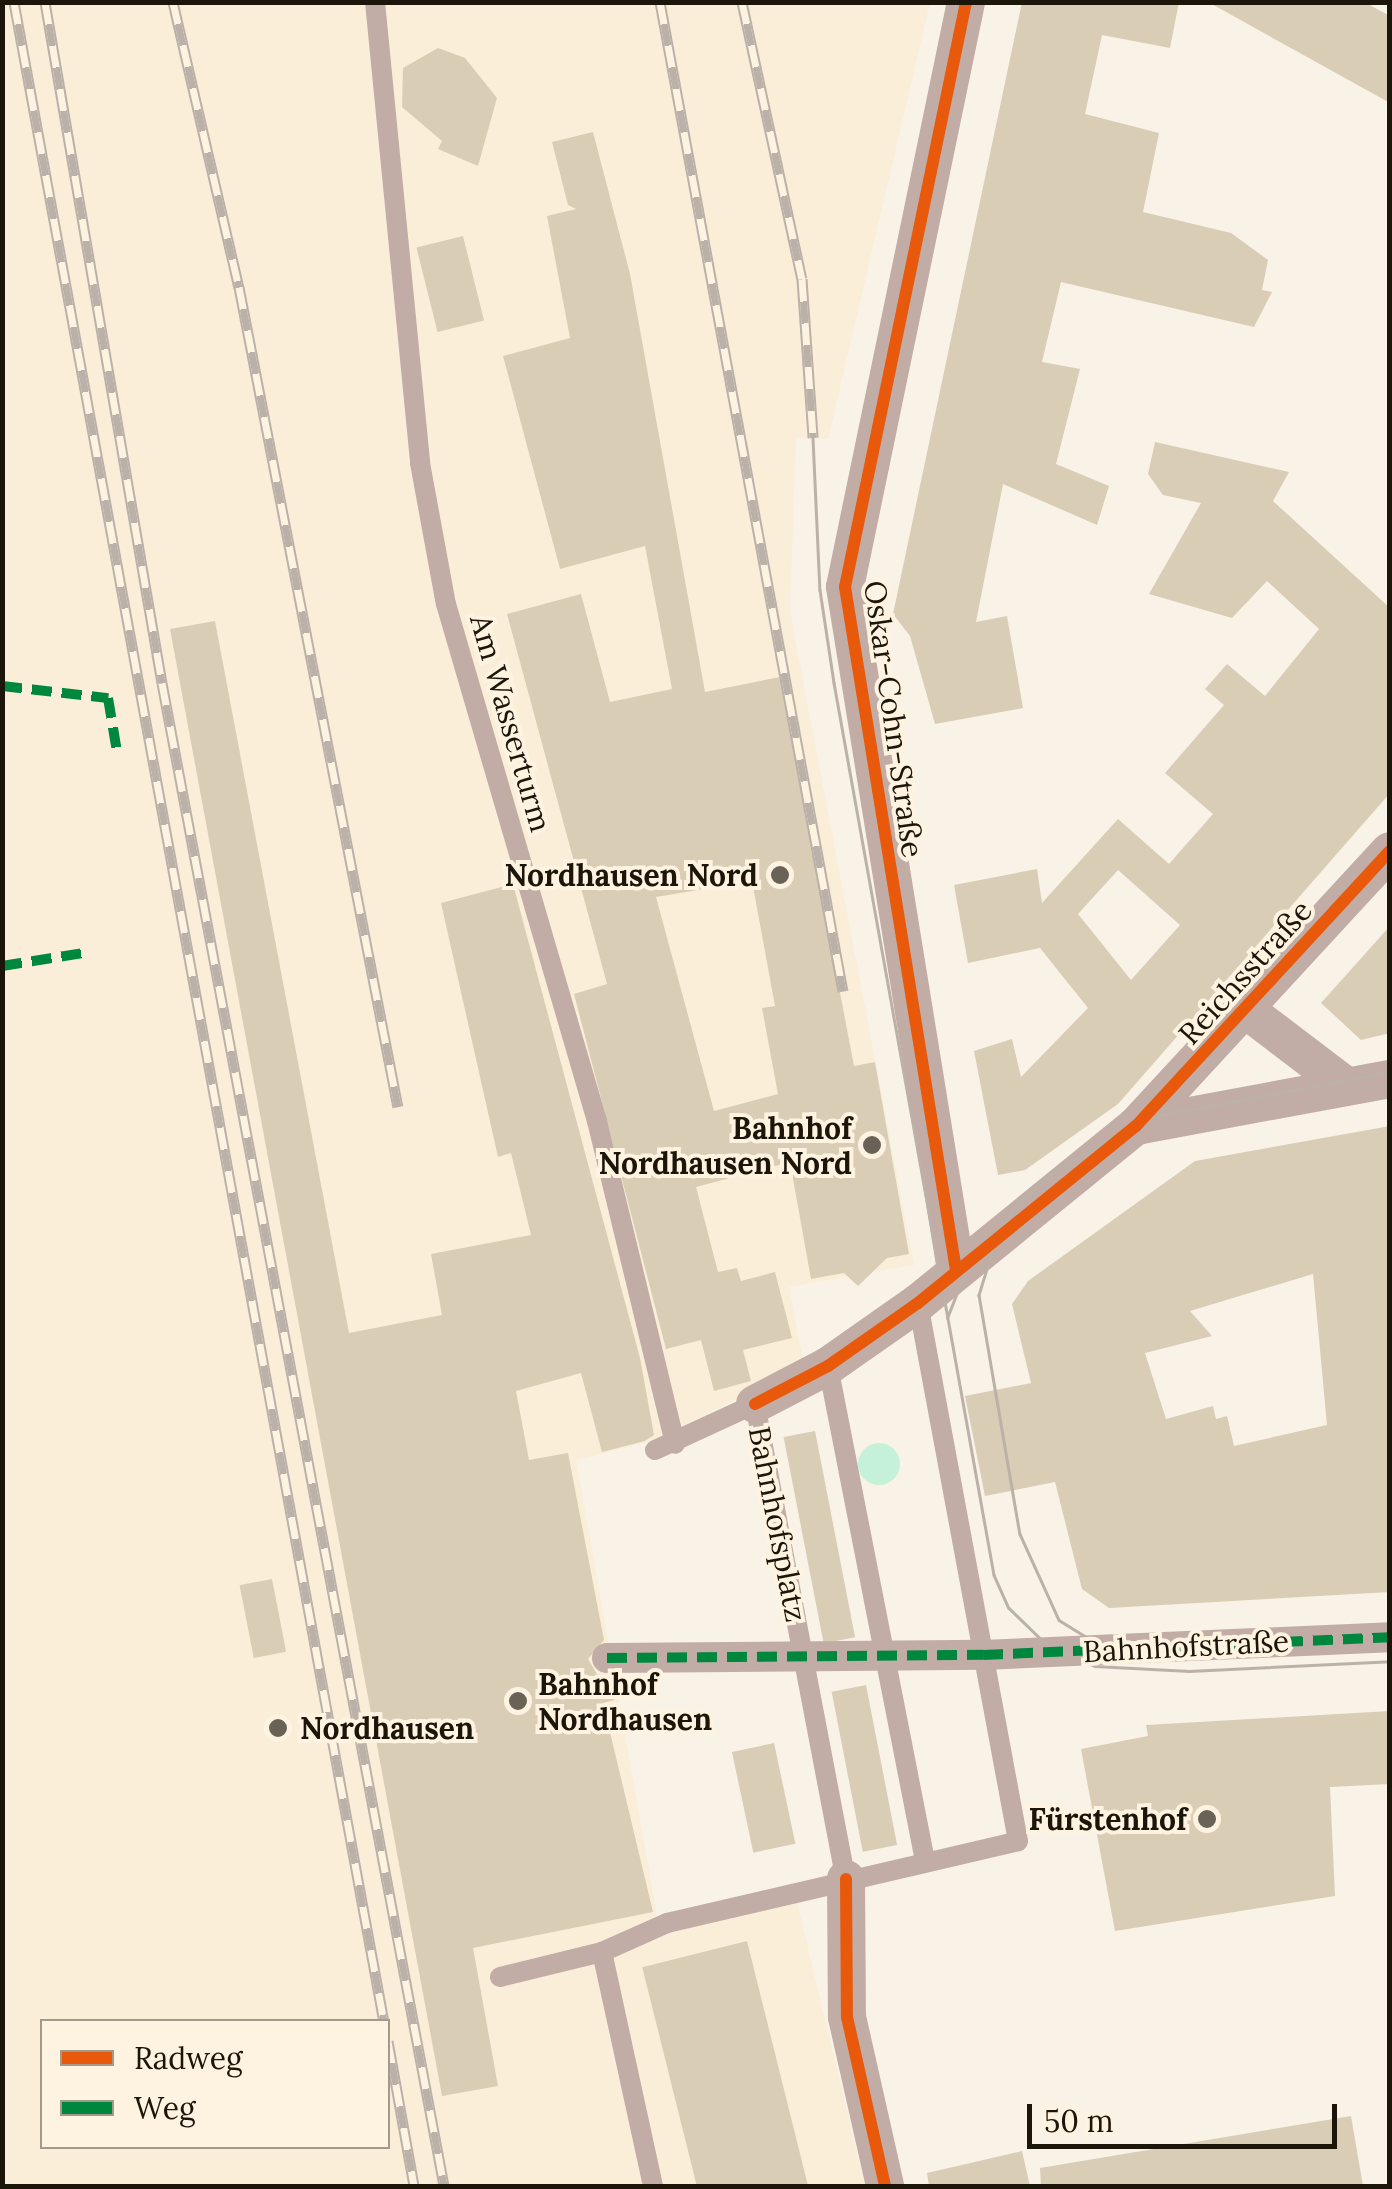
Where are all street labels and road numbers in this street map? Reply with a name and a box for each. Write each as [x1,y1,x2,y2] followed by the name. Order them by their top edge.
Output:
[857,578,931,860] street label: Oskar-Cohn-Straße
[463,610,559,836] street label: Am Wasserturm
[1171,892,1319,1052] street label: Reichsstraße
[741,1423,815,1625] street label: Bahnhofsplatz
[1082,1623,1290,1669] street label: Bahnhofstraße

